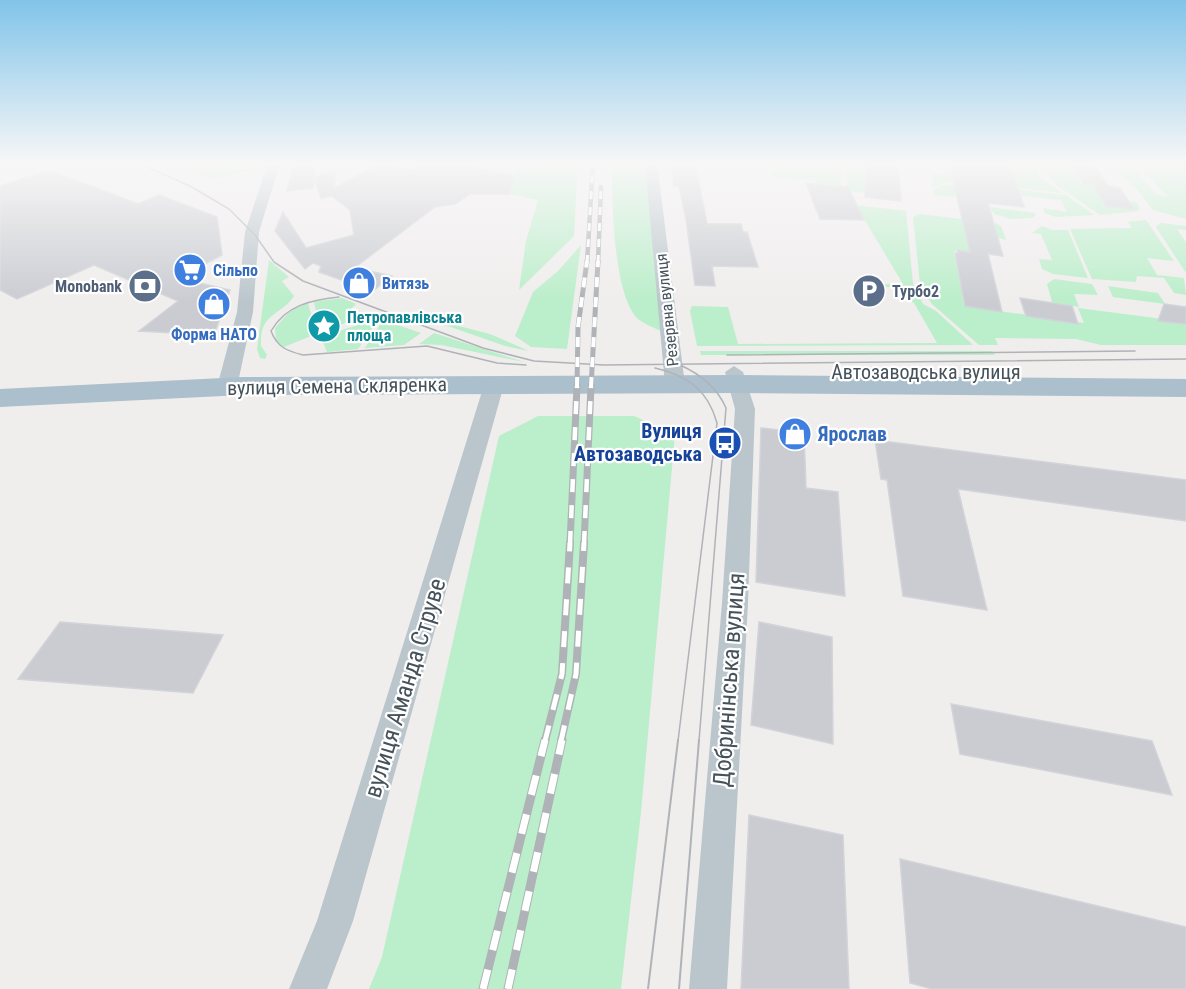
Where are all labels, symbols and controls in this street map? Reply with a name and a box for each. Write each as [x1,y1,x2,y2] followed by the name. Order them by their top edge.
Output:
[172,252,208,288] supermarket icon: Сільпо
[652,253,682,367] street label: Резервна вулиця
[213,261,258,280] place label: Сільпо
[341,265,377,301] shop icon: Витязь
[127,268,163,304] bank icon: Monobank
[851,273,887,309] parking icon: Турбо2
[382,274,429,293] place label: Витязь
[55,277,122,296] place label: Monobank
[892,282,939,301] place label: Турбо2
[196,286,232,322] shop icon: Форма НАТО
[306,308,342,344] place icon: Петропавлівська площа
[347,308,462,345] place label: Петропавлівська площа
[171,325,257,344] place label: Форма НАТО
[831,360,1021,384] street label: Автозаводська вулиця
[227,372,447,400] street label: вулиця Семена Скляренка
[777,416,813,452] shop icon: Ярослав
[574,419,702,466] place label: Вулиця Автозаводська
[817,422,887,446] place label: Ярослав
[707,425,743,461] bus stop icon: Вулиця Автозаводська
[708,572,750,788] street label: Добринінська вулиця
[358,575,452,801] street label: вулиця Аманда Струве

